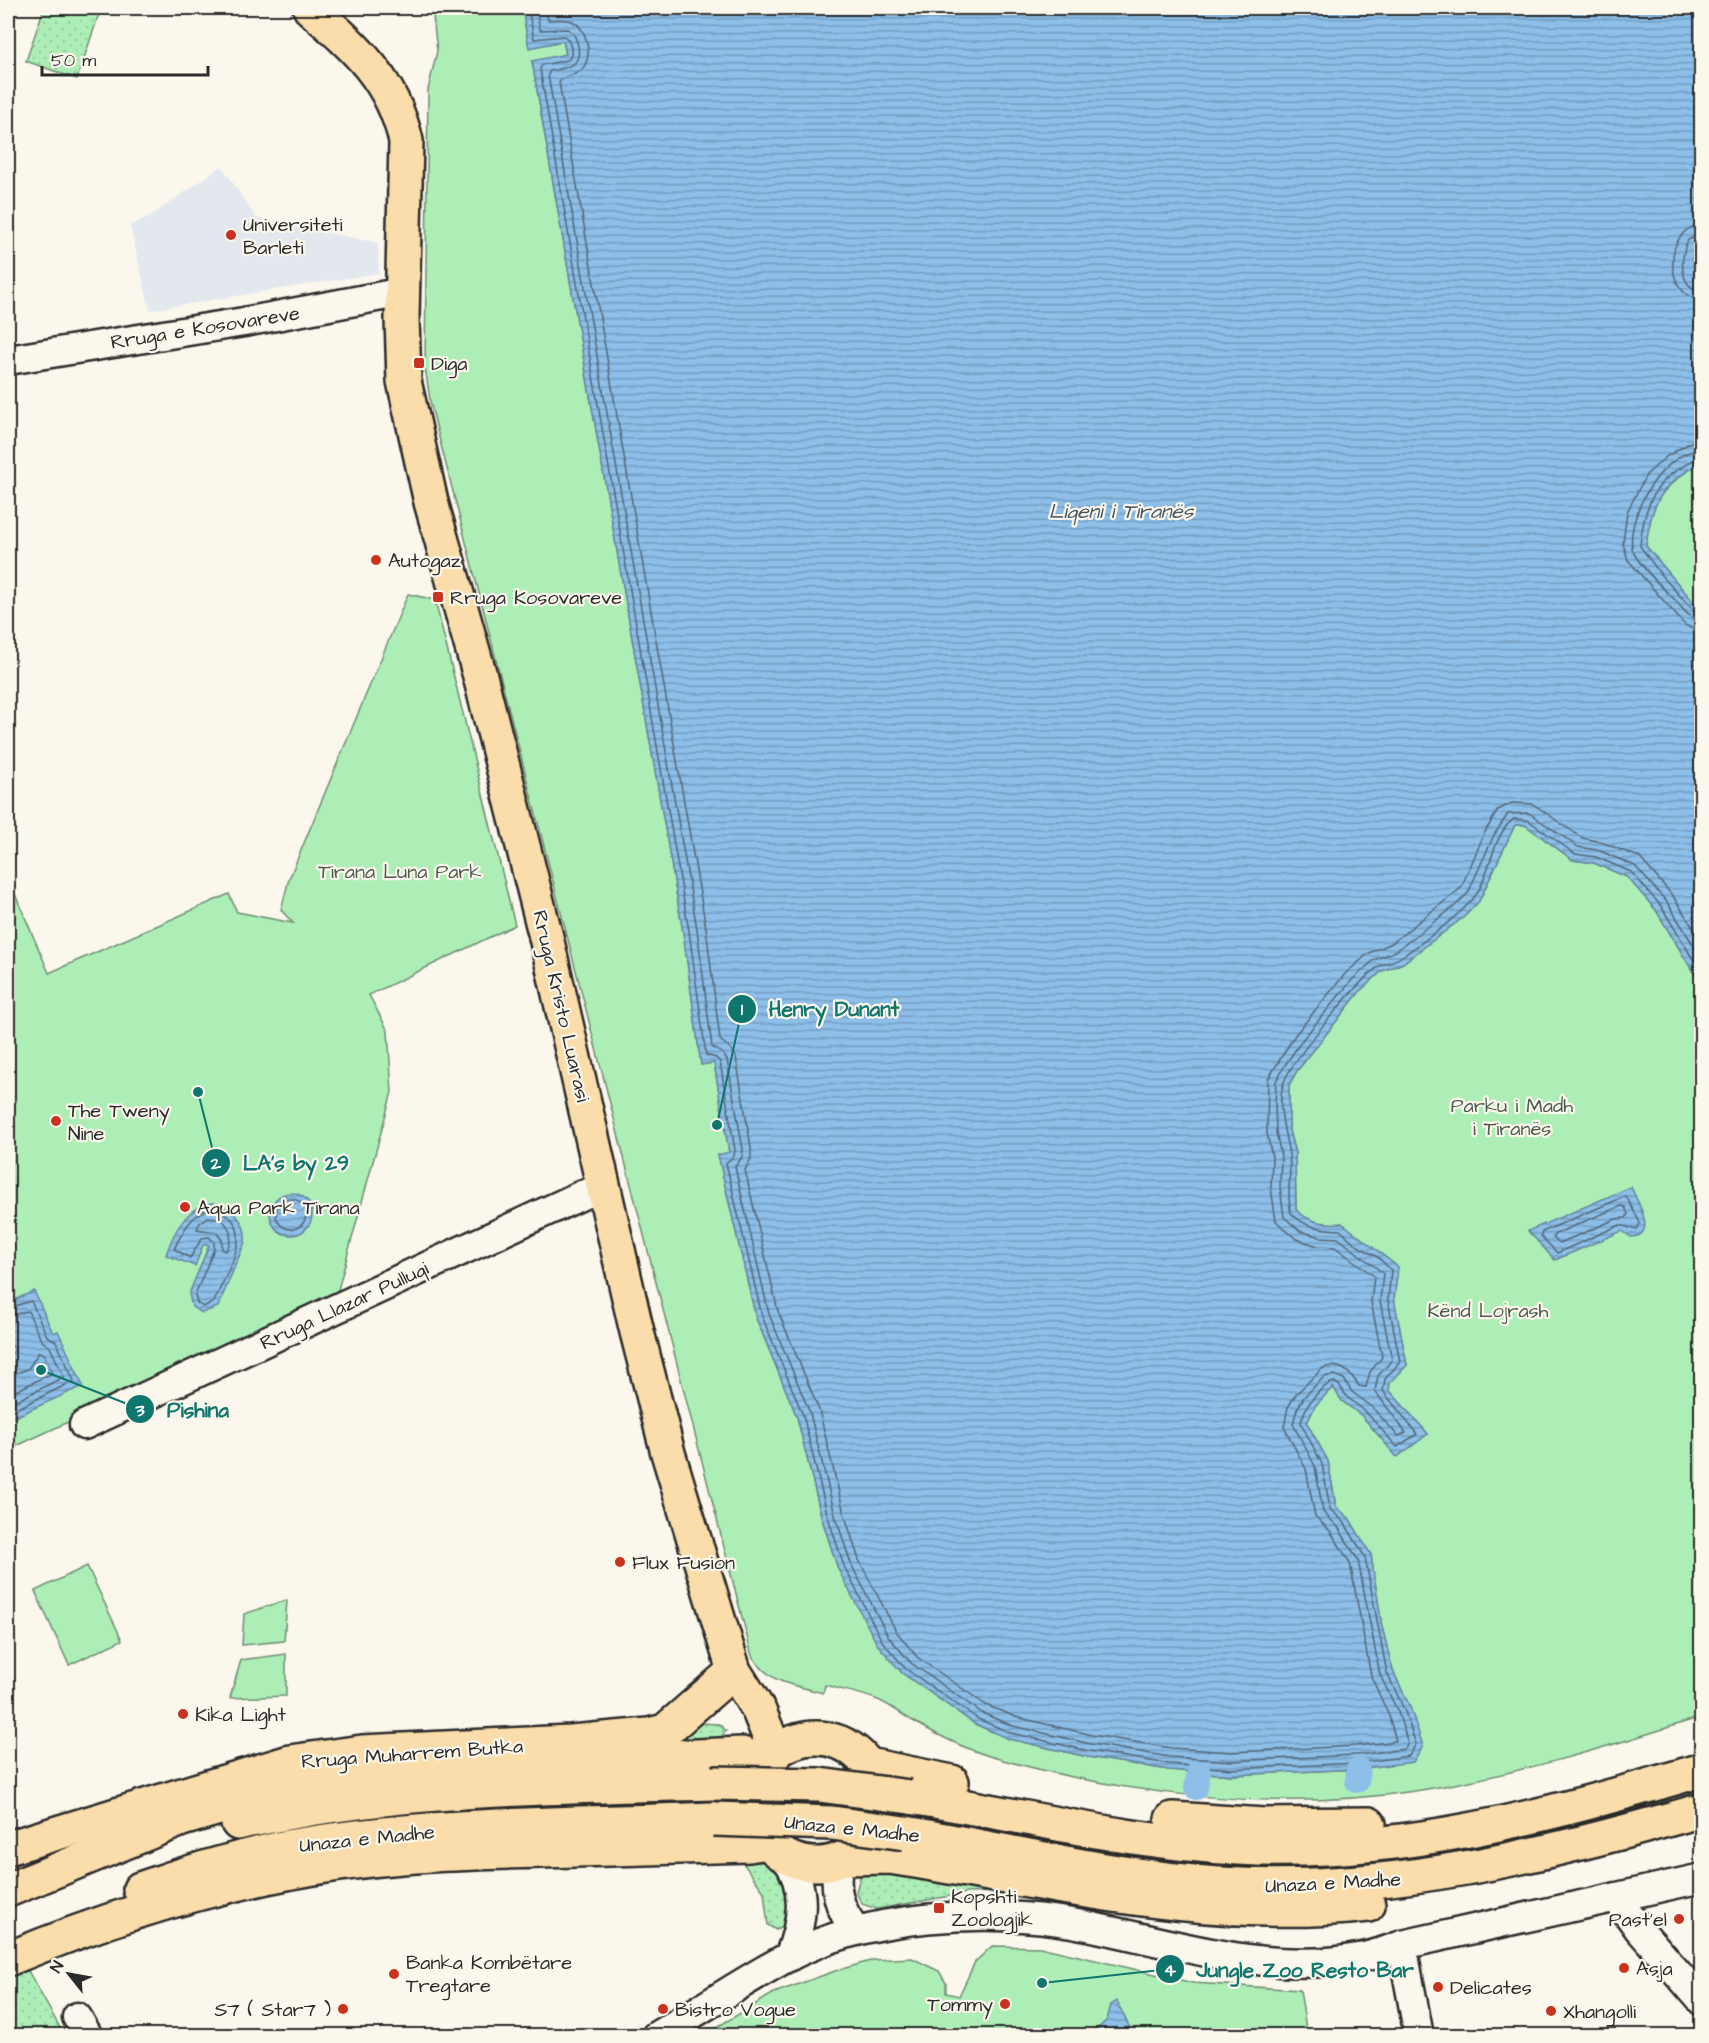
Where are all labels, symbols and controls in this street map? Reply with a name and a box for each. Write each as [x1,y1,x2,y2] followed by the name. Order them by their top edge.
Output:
[42,39,208,77] scale bar
[51,48,96,73] text: 50 m
[243,211,343,262] place label: Universiteti Barleti
[224,228,238,242] marker: Universiteti Barleti
[109,299,302,358] street label: Rruga e Kosovareve
[431,350,467,379] place label: Diga
[412,356,426,370] marker: Diga
[1049,497,1195,526] water label: Liqeni i Tiranës
[388,547,461,576] place label: Autogaz
[369,553,383,567] marker: Autogaz
[450,584,622,613] place label: Rruga Kosovareve
[431,590,445,604] marker: Rruga Kosovareve
[318,858,482,886] park label: Tirana Luna Park
[524,908,597,1105] street label: Rruga Kristo Luarasi
[727,989,911,1028] callout: Henry Dunant
[769,995,900,1027] text: Henry Dunant
[741,997,744,1022] text: 1
[1451,1092,1573,1143] park label: Parku i Madh i Tiranës
[68,1097,170,1148] place label: The Tweny Nine
[49,1114,63,1128] marker: The Tweny Nine
[201,1144,361,1183] callout: LA's by 29
[243,1149,349,1181] text: LA's by 29
[210,1151,222,1176] text: 2
[197,1194,360,1222] place label: Aqua Park Tirana
[178,1200,192,1214] marker: Aqua Park Tirana
[256,1255,434,1358] street label: Rruga Llazar Pulluqi
[1428,1297,1549,1325] park label: Kënd Lojrash
[125,1390,241,1429] callout: Pishina
[167,1396,229,1425] text: Pishina
[134,1398,145,1423] text: 3
[632,1549,735,1577] place label: Flux Fusion
[613,1555,627,1569] marker: Flux Fusion
[195,1701,286,1730] place label: Kika Light
[176,1707,190,1721] marker: Kika Light
[300,1732,524,1777] street label: Rruga Muharrem Butka
[783,1808,921,1850] street label: Unaza e Madhe
[298,1818,436,1860] street label: Unaza e Madhe
[1264,1865,1402,1901] street label: Unaza e Madhe
[951,1883,1033,1935] place label: Kopshti Zoologjik
[932,1901,946,1915] marker: Kopshti Zoologjik
[1609,1906,1667,1934] place label: Past'el
[1672,1912,1686,1926] marker: Past'el
[39,1944,99,2004] north arrow
[406,1949,572,2001] place label: Banka Kombëtare Tregtare
[1155,1950,1426,1989] callout: Jungle Zoo Resto Bar
[1636,1955,1673,1983] place label: Asja
[1195,1956,1414,1987] text: Jungle Zoo Resto Bar
[45,1957,69,1977] text: N
[1164,1958,1177,1983] text: 4
[1617,1961,1631,1975] marker: Asja
[387,1967,401,1981] marker: Banka Kombëtare Tregtare
[1450,1974,1532,2002] place label: Delicates
[1431,1980,1445,1994] marker: Delicates
[927,1991,993,2020] place label: Tommy
[214,1996,331,2024] place label: S7 ( Star7 )
[675,1996,796,2025] place label: Bistro Vogue
[998,1997,1012,2011] marker: Tommy
[1563,1998,1636,2027] place label: Xhangolli
[336,2002,350,2016] marker: S7 ( Star7 )
[656,2002,670,2016] marker: Bistro Vogue
[1544,2004,1558,2018] marker: Xhangolli

